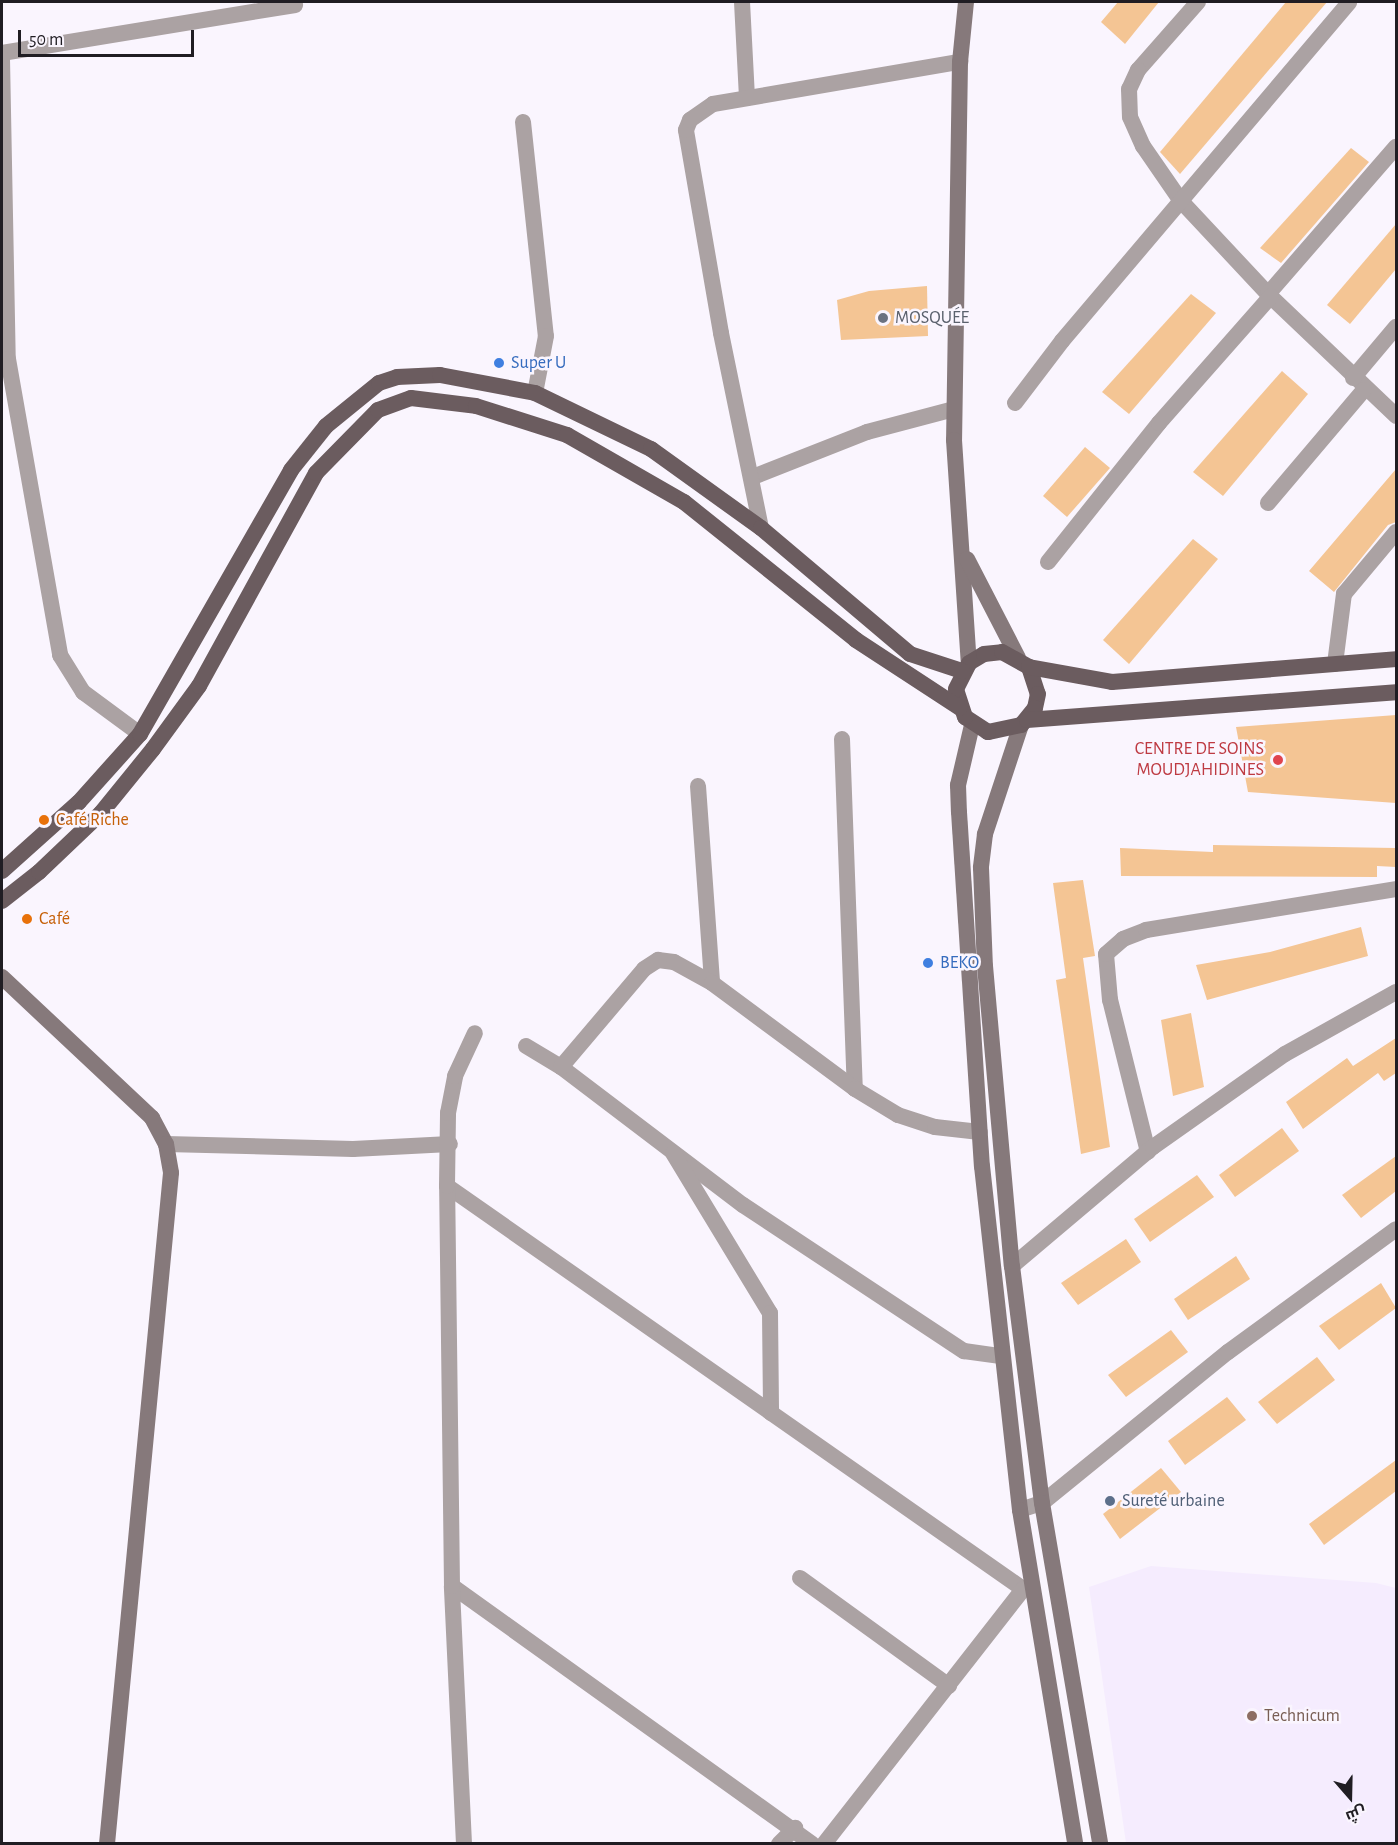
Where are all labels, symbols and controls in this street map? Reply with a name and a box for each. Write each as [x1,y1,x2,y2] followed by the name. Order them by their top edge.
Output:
[21,18,196,56] scale bar
[29,31,63,49] text: 50 m
[895,307,969,329] place label: MOSQUÉE
[876,311,890,325] marker: MOSQUÉE
[511,352,566,374] place label: Super U
[492,356,506,370] marker: Super U
[1135,739,1264,782] place label: CENTRE DE SOINS MOUDJAHIDINES
[1269,751,1287,769] marker: CENTRE DE SOINS MOUDJAHIDINES
[56,809,129,831] place label: Café Riche
[37,813,51,827] marker: Café Riche
[39,908,70,930] place label: Café
[20,912,34,926] marker: Café
[940,952,979,974] place label: BEKO
[921,956,935,970] marker: BEKO
[1122,1490,1225,1512] place label: Sureté urbaine
[1103,1494,1117,1508] marker: Sureté urbaine
[1264,1705,1340,1727] place label: Technicum
[1245,1709,1259,1723] marker: Technicum
[1320,1767,1380,1827] north arrow
[1344,1803,1369,1825] text: ش

